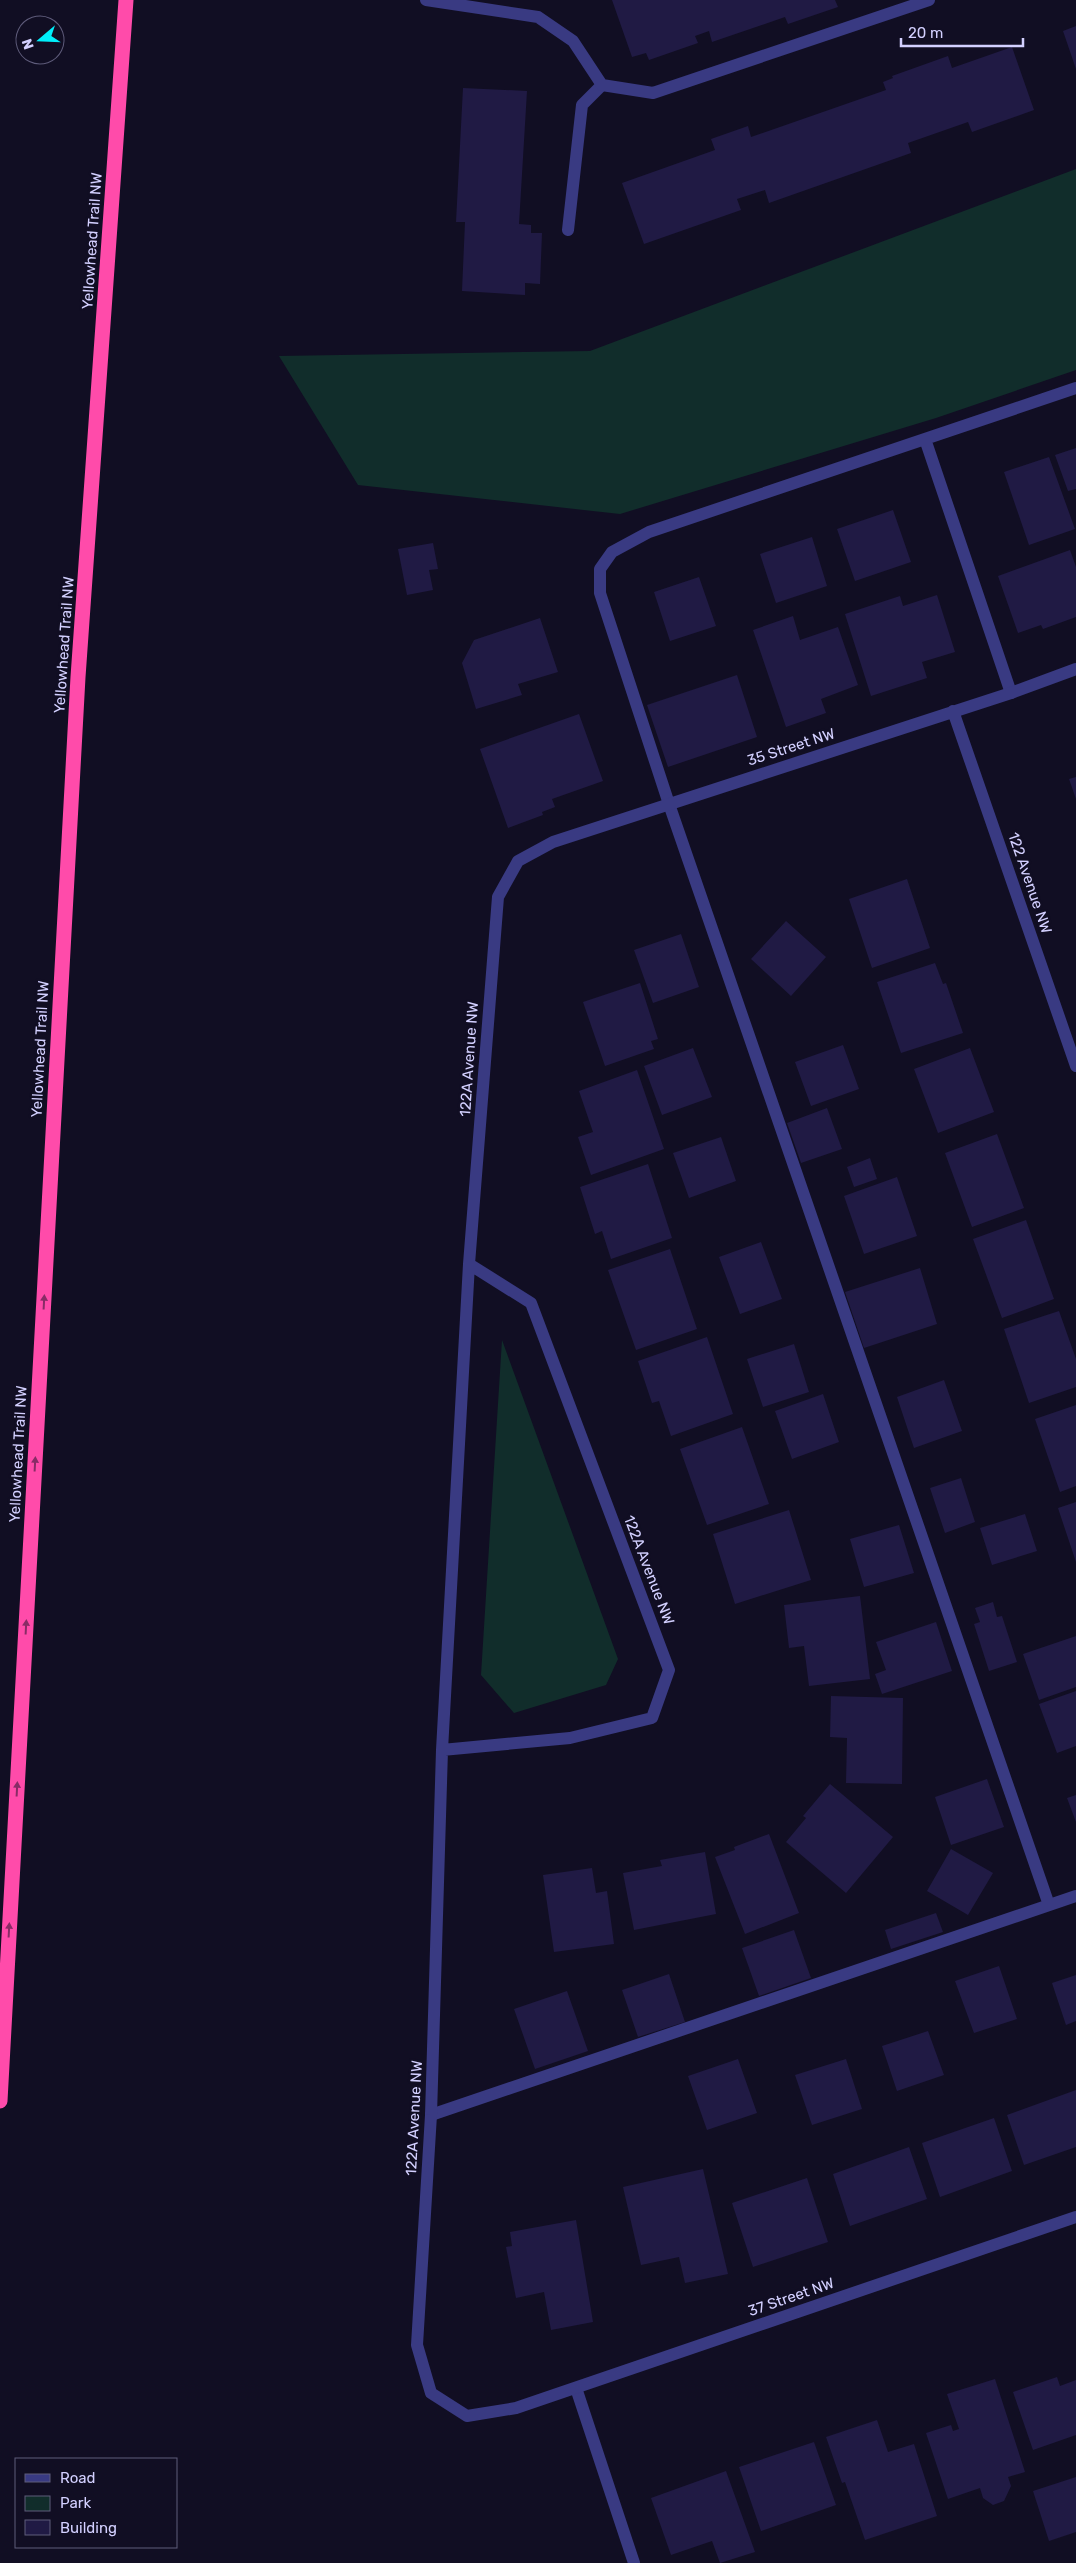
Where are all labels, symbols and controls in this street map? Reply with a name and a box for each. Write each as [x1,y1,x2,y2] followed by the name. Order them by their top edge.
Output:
[15,15,65,65] north arrow
[901,15,1024,47] scale bar
[908,24,943,42] text: 20 m
[19,37,38,52] text: N
[78,172,106,310] street label: Yellowhead Trail NW
[50,576,78,714] street label: Yellowhead Trail NW
[745,724,837,770] street label: 35 Street NW
[1004,830,1056,936] street label: 122 Avenue NW
[27,980,53,1118] street label: Yellowhead Trail NW
[456,1001,482,1117] street label: 122A Avenue NW
[40,1294,48,1310] one-way arrow
[5,1385,31,1523] street label: Yellowhead Trail NW
[31,1456,39,1472] one-way arrow
[620,1513,678,1627] street label: 122A Avenue NW
[22,1618,30,1634] one-way arrow
[13,1781,21,1797] one-way arrow
[6,1922,14,1938] one-way arrow
[402,2060,426,2176] street label: 122A Avenue NW
[746,2274,836,2320] street label: 37 Street NW
[15,2458,178,2548] legend
[60,2469,96,2487] text: Road
[60,2494,91,2512] text: Park
[60,2519,117,2537] text: Building

